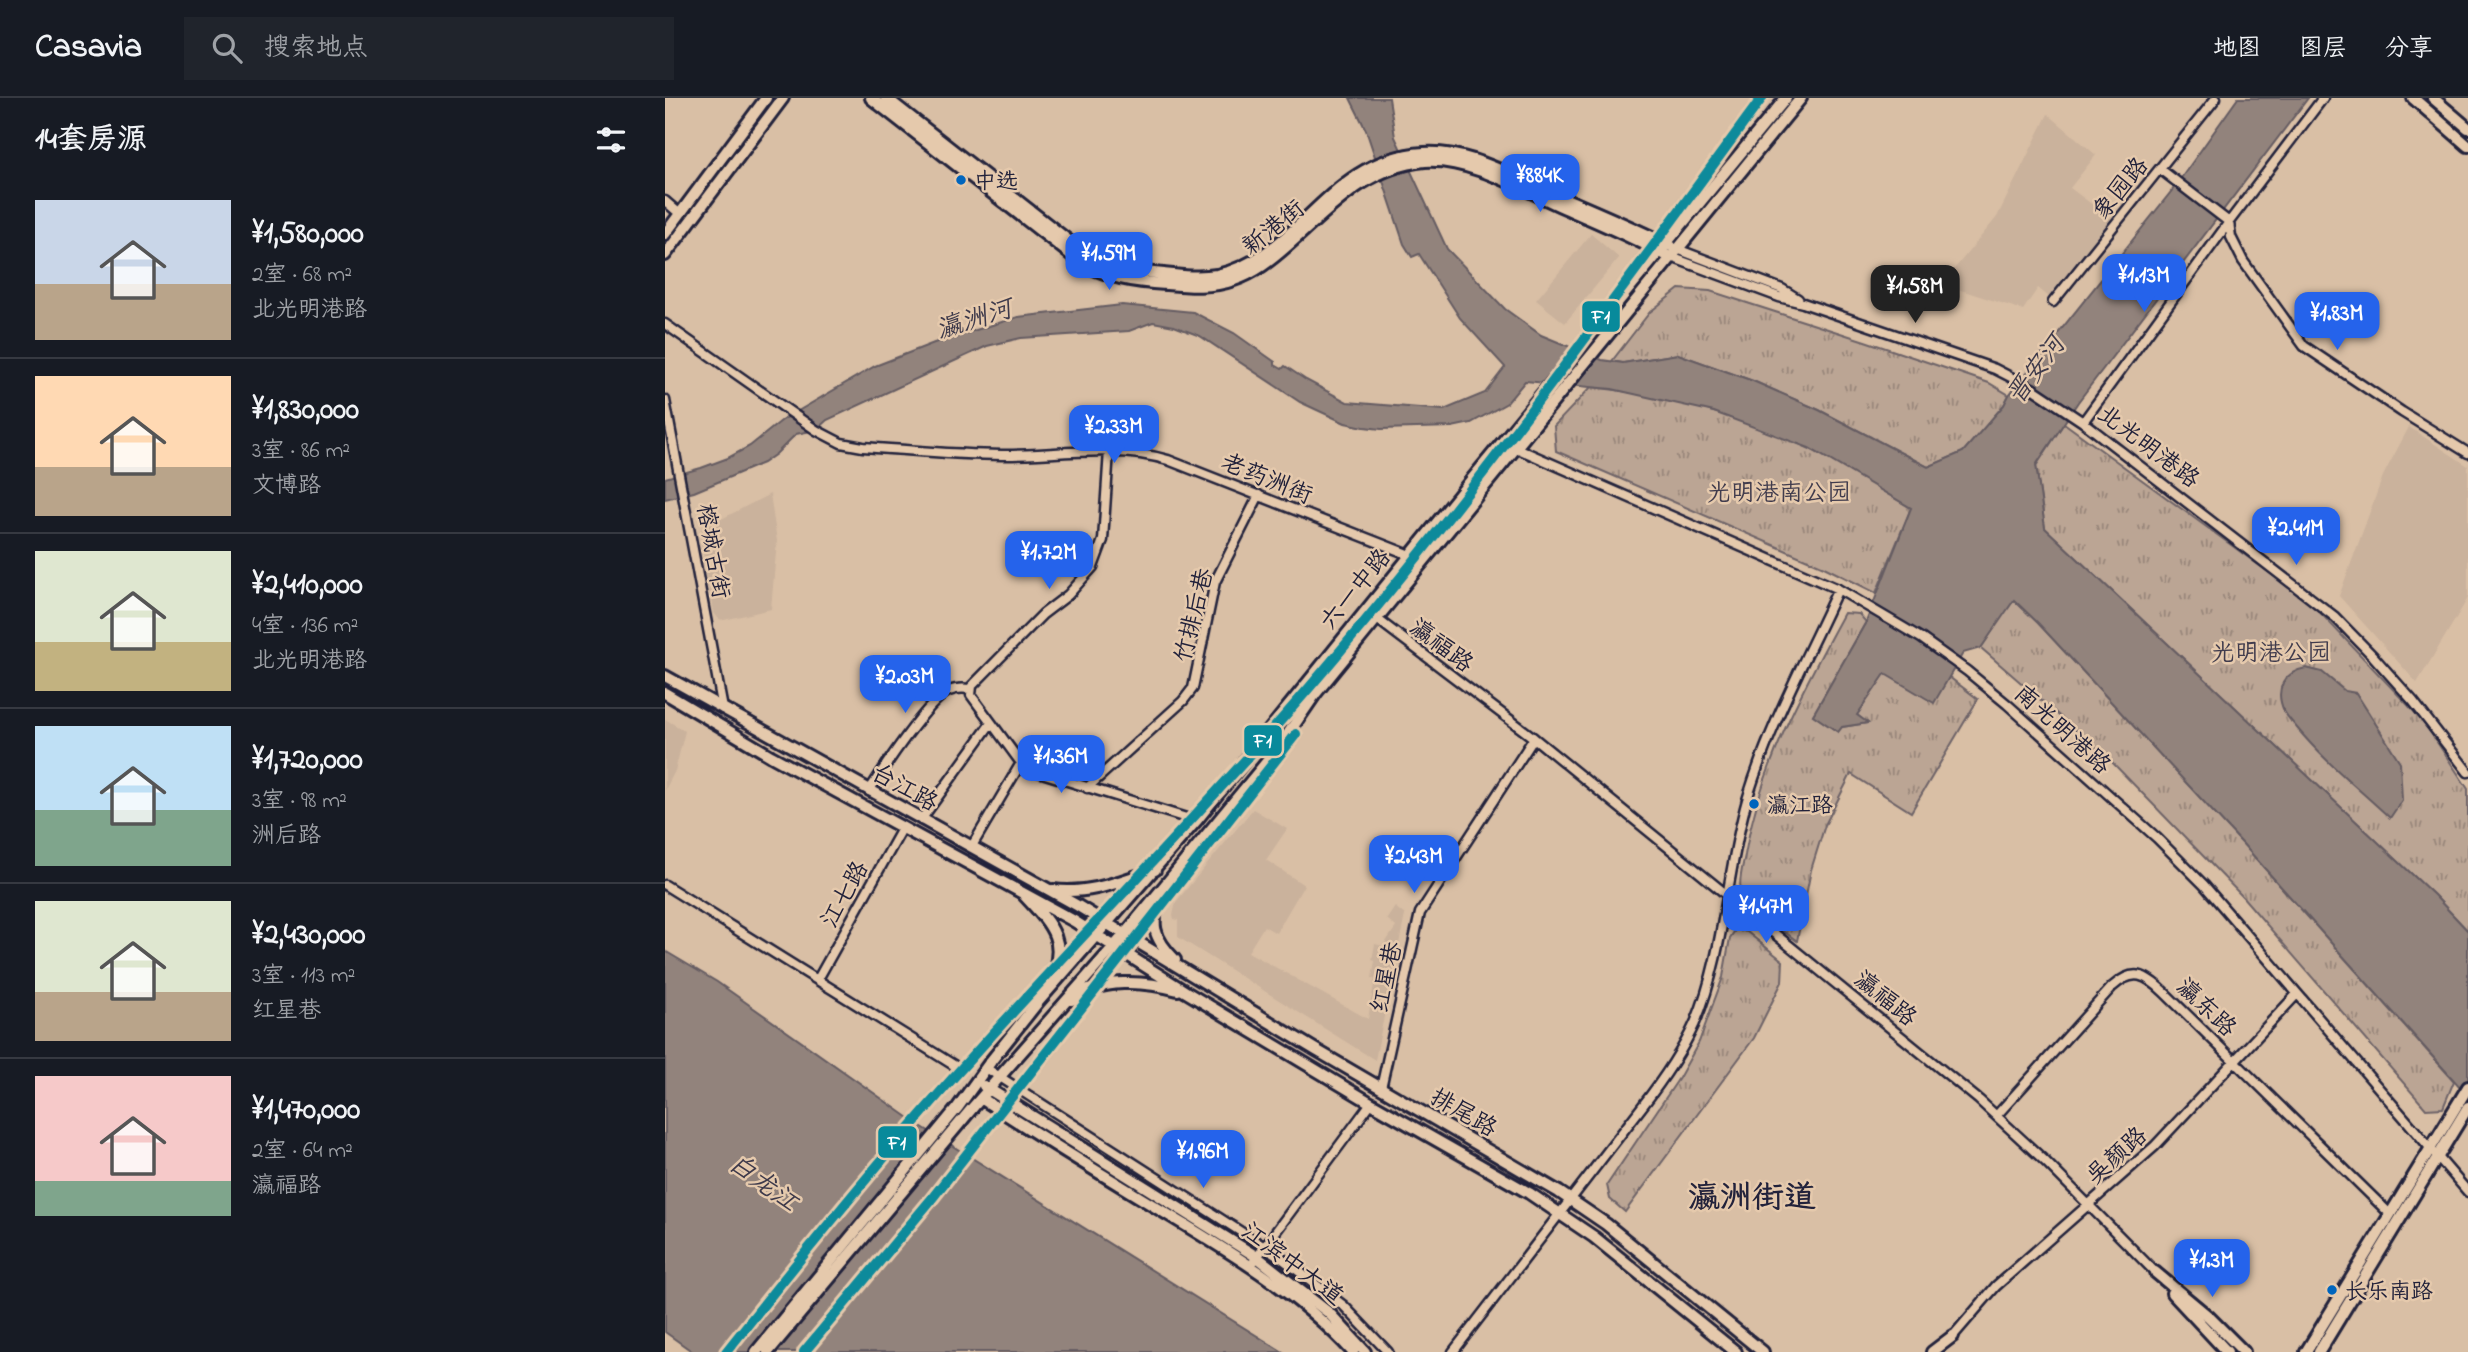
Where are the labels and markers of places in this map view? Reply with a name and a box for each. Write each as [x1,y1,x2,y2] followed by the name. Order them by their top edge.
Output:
[1491,155,1589,214] pin: ¥884K
[974,167,1018,199] place label: 中选
[954,173,968,187] marker: 中选
[1052,232,1166,292] pin: ¥1.59M
[2087,254,2201,314] pin: ¥1.13M
[1858,266,1972,325] pin: ¥1.58M
[2280,292,2394,352] pin: ¥1.83M
[1057,406,1171,465] pin: ¥2.33M
[2239,508,2353,567] pin: ¥2.41M
[992,532,1106,591] pin: ¥1.72M
[848,656,962,715] pin: ¥2.03M
[1004,736,1118,795] pin: ¥1.36M
[1767,791,1833,823] place label: 瀛江路
[1747,797,1761,811] marker: 瀛江路
[1357,836,1471,895] pin: ¥2.43M
[1709,886,1823,945] pin: ¥1.47M
[1146,1130,1260,1190] pin: ¥1.96M
[2163,1240,2261,1299] pin: ¥1.3M
[2345,1277,2433,1309] place label: 长乐南路
[2325,1283,2339,1297] marker: 长乐南路

